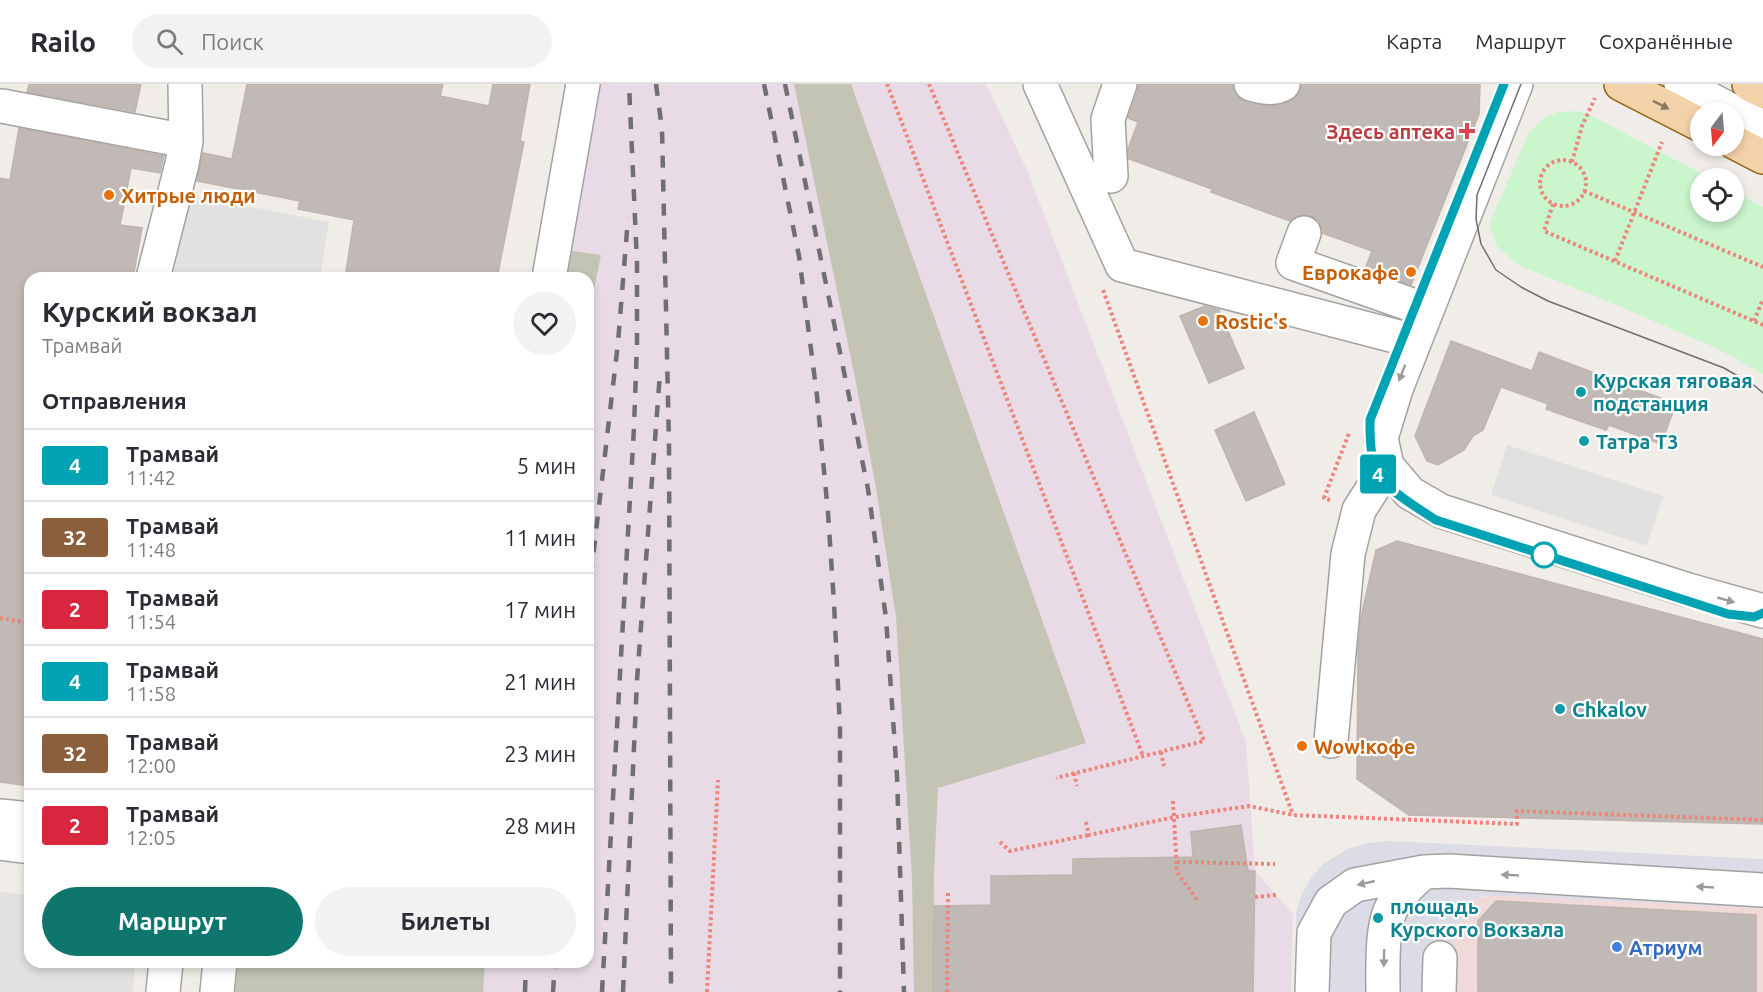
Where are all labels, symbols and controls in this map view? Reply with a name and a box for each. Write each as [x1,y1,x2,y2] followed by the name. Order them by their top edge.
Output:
[132,14,552,68] search box
[153,25,186,58] icon: search
[30,26,96,57] text: Railo
[201,29,264,54] text: Поиск
[1386,29,1442,53] text: Карта
[1475,29,1566,53] text: Маршрут
[1599,29,1733,53] text: Сохранённые
[1652,99,1670,109] one-way arrow
[1690,102,1744,156] north arrow
[1690,102,1744,222] map controls
[1326,120,1455,143] place label: Здесь аптека
[1460,124,1474,138] marker: Здесь аптека
[1690,168,1744,222] button: locate
[121,184,256,207] place label: Хитрые люди
[102,188,116,202] marker: Хитрые люди
[1302,261,1399,284] place label: Еврокафе
[1404,265,1418,279] marker: Еврокафе
[513,292,576,355] button: heart
[42,296,258,327] text: Курский вокзал
[1215,310,1288,333] place label: Rostic's
[1196,314,1210,328] marker: Rostic's
[42,334,122,357] text: Трамвай
[1397,364,1406,382] one-way arrow
[1593,369,1753,415] place label: Курская тяговая подстанция
[1574,385,1588,399] marker: Курская тяговая подстанция
[42,388,187,413] text: Отправления
[1596,430,1679,453] place label: Татра T3
[1577,434,1591,448] marker: Татра T3
[126,441,219,466] text: Трамвай
[69,453,81,477] text: 4
[517,453,576,478] text: 5 мин
[1358,454,1398,494] line badge: 4
[1372,462,1384,486] text: 4
[126,466,176,489] text: 11:42
[126,513,219,538] text: Трамвай
[63,525,87,549] text: 32
[504,525,576,550] text: 11 мин
[126,538,176,561] text: 11:48
[1531,542,1557,568] unlabelled marker
[126,585,219,610] text: Трамвай
[1717,596,1735,605] one-way arrow
[69,597,81,621] text: 2
[504,597,576,622] text: 17 мин
[126,610,176,633] text: 11:54
[126,657,219,682] text: Трамвай
[69,669,81,693] text: 4
[504,669,576,694] text: 21 мин
[126,682,176,705] text: 11:58
[1572,698,1647,721] place label: Chkalov
[1553,702,1567,716] marker: Chkalov
[126,729,219,754] text: Трамвай
[1314,735,1415,758] place label: Wow!кофе
[1295,739,1309,753] marker: Wow!кофе
[63,741,87,765] text: 32
[504,741,576,766] text: 23 мин
[126,754,176,777] text: 12:00
[126,801,219,826] text: Трамвай
[69,813,81,837] text: 2
[504,813,576,838] text: 28 мин
[126,826,176,849] text: 12:05
[1500,870,1519,879] one-way arrow
[1357,878,1376,888] one-way arrow
[1695,882,1714,891] one-way arrow
[42,887,303,956] button: Маршрут
[315,887,576,956] button: Билеты
[1390,895,1564,941] place label: площадь Курского Вокзала
[1371,911,1385,925] marker: площадь Курского Вокзала
[1629,936,1703,959] place label: Атриум
[1610,940,1624,954] marker: Атриум
[1379,949,1388,968] one-way arrow

